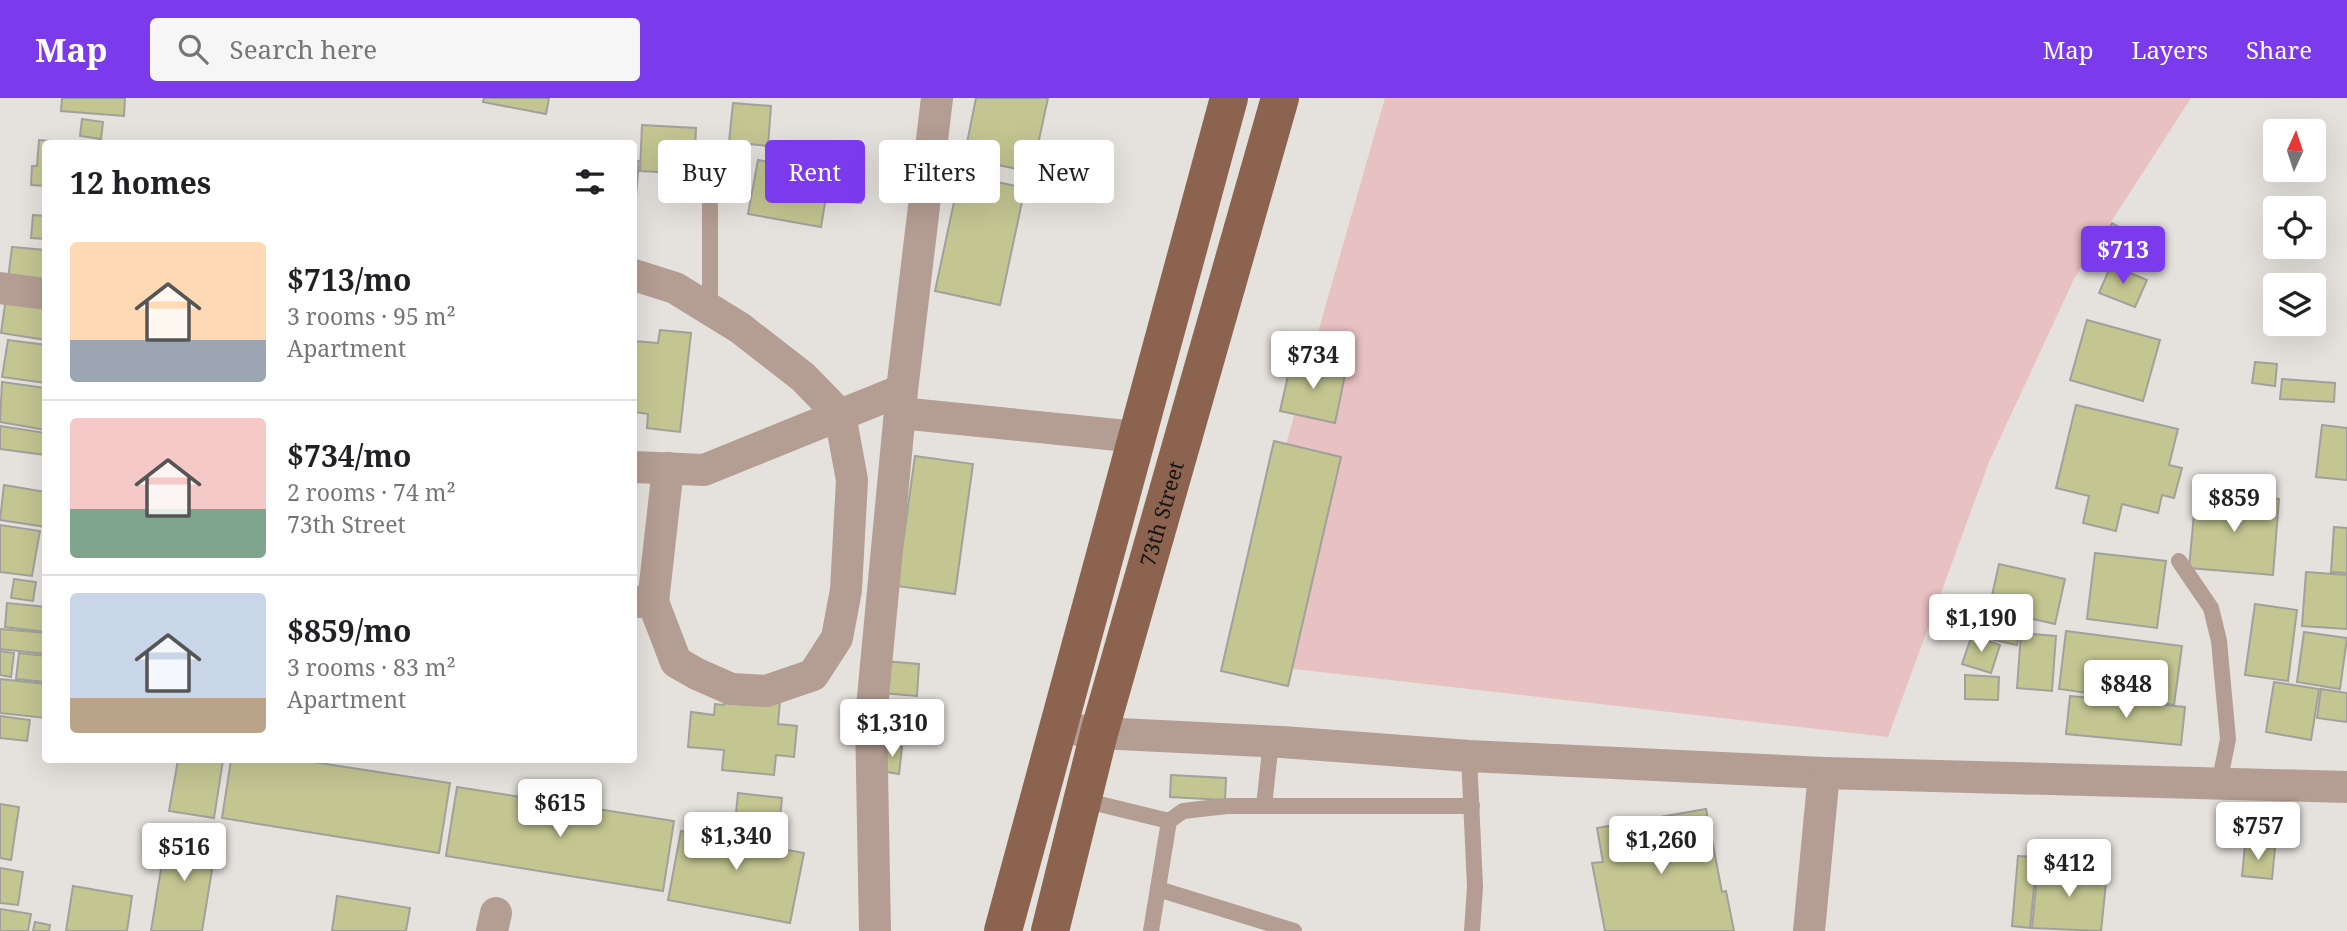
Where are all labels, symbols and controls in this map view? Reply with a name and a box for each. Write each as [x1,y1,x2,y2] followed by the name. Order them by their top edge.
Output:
[150,18,640,81] search box
[35,27,108,72] text: Map
[174,30,212,68] icon: search
[230,31,377,67] text: Search here
[2043,33,2094,66] text: Map
[2132,33,2208,66] text: Layers
[2246,33,2312,66] text: Share
[2263,119,2326,182] north arrow
[2263,119,2326,336] map controls
[658,140,751,203] chip: Buy
[765,140,865,203] chip: Rent
[879,140,1000,203] chip: Filters
[1014,140,1114,203] chip: New
[70,162,211,203] text: 12 homes
[571,163,609,201] icon: filters
[2263,196,2326,259] button: locate
[2082,226,2164,286] pin: $713
[2097,233,2149,265] text: $713
[287,259,411,300] text: $713/mo
[126,270,210,354] icon: home
[2263,273,2326,336] button: layers
[287,300,456,332] text: 3 rooms · 95 m²
[1272,331,1354,391] pin: $734
[287,332,406,364] text: Apartment
[1287,338,1339,370] text: $734
[287,435,411,476] text: $734/mo
[126,446,210,530] icon: home
[1133,458,1190,570] street label: 73th Street
[2193,474,2275,534] pin: $859
[287,476,456,508] text: 2 rooms · 74 m²
[2208,481,2260,513] text: $859
[287,508,406,540] text: 73th Street
[1924,594,2038,654] pin: $1,190
[1945,601,2017,633] text: $1,190
[287,610,411,651] text: $859/mo
[126,621,210,705] icon: home
[287,651,456,683] text: 3 rooms · 83 m²
[2085,660,2167,720] pin: $848
[2100,667,2152,699] text: $848
[287,683,406,715] text: Apartment
[835,700,949,759] pin: $1,310
[856,706,928,738] text: $1,310
[519,780,601,839] pin: $615
[534,786,586,818] text: $615
[2217,802,2299,862] pin: $757
[2232,809,2284,841] text: $757
[679,812,793,872] pin: $1,340
[1604,816,1718,876] pin: $1,260
[700,819,772,851] text: $1,340
[1625,823,1697,855] text: $1,260
[143,824,225,883] pin: $516
[158,830,210,862] text: $516
[2028,840,2110,899] pin: $412
[2043,846,2095,878] text: $412

